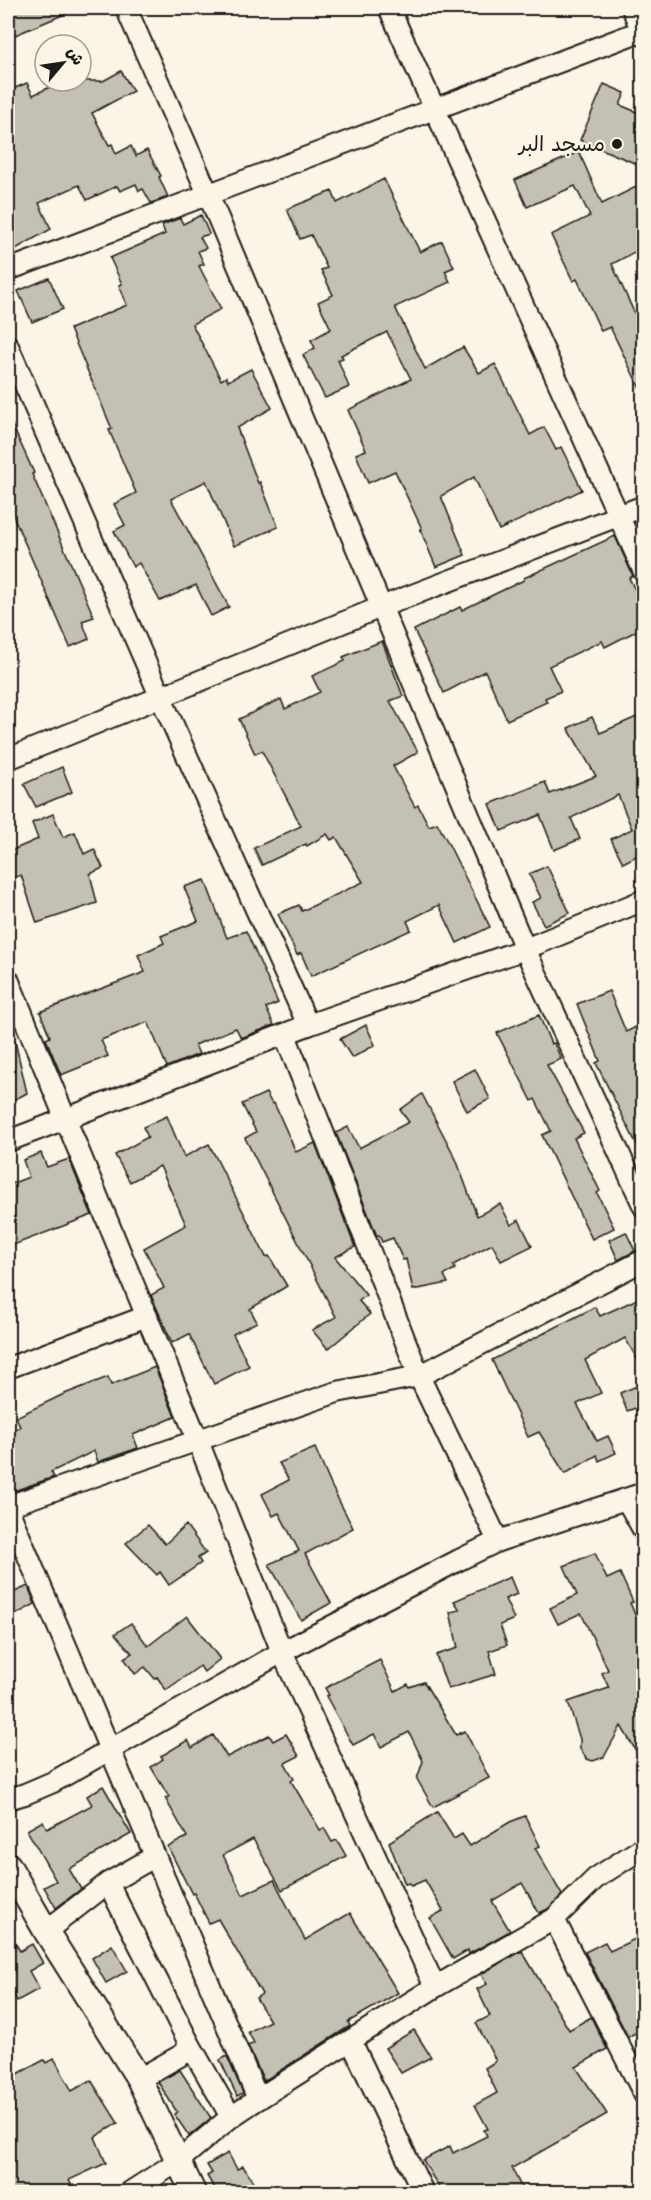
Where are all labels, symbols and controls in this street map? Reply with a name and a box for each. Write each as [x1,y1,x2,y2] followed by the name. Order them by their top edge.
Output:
[33,33,93,93] north arrow
[63,44,87,68] text: ش
[517,132,605,157] place label: مسجد البر
[610,137,624,151] marker: مسجد البر

